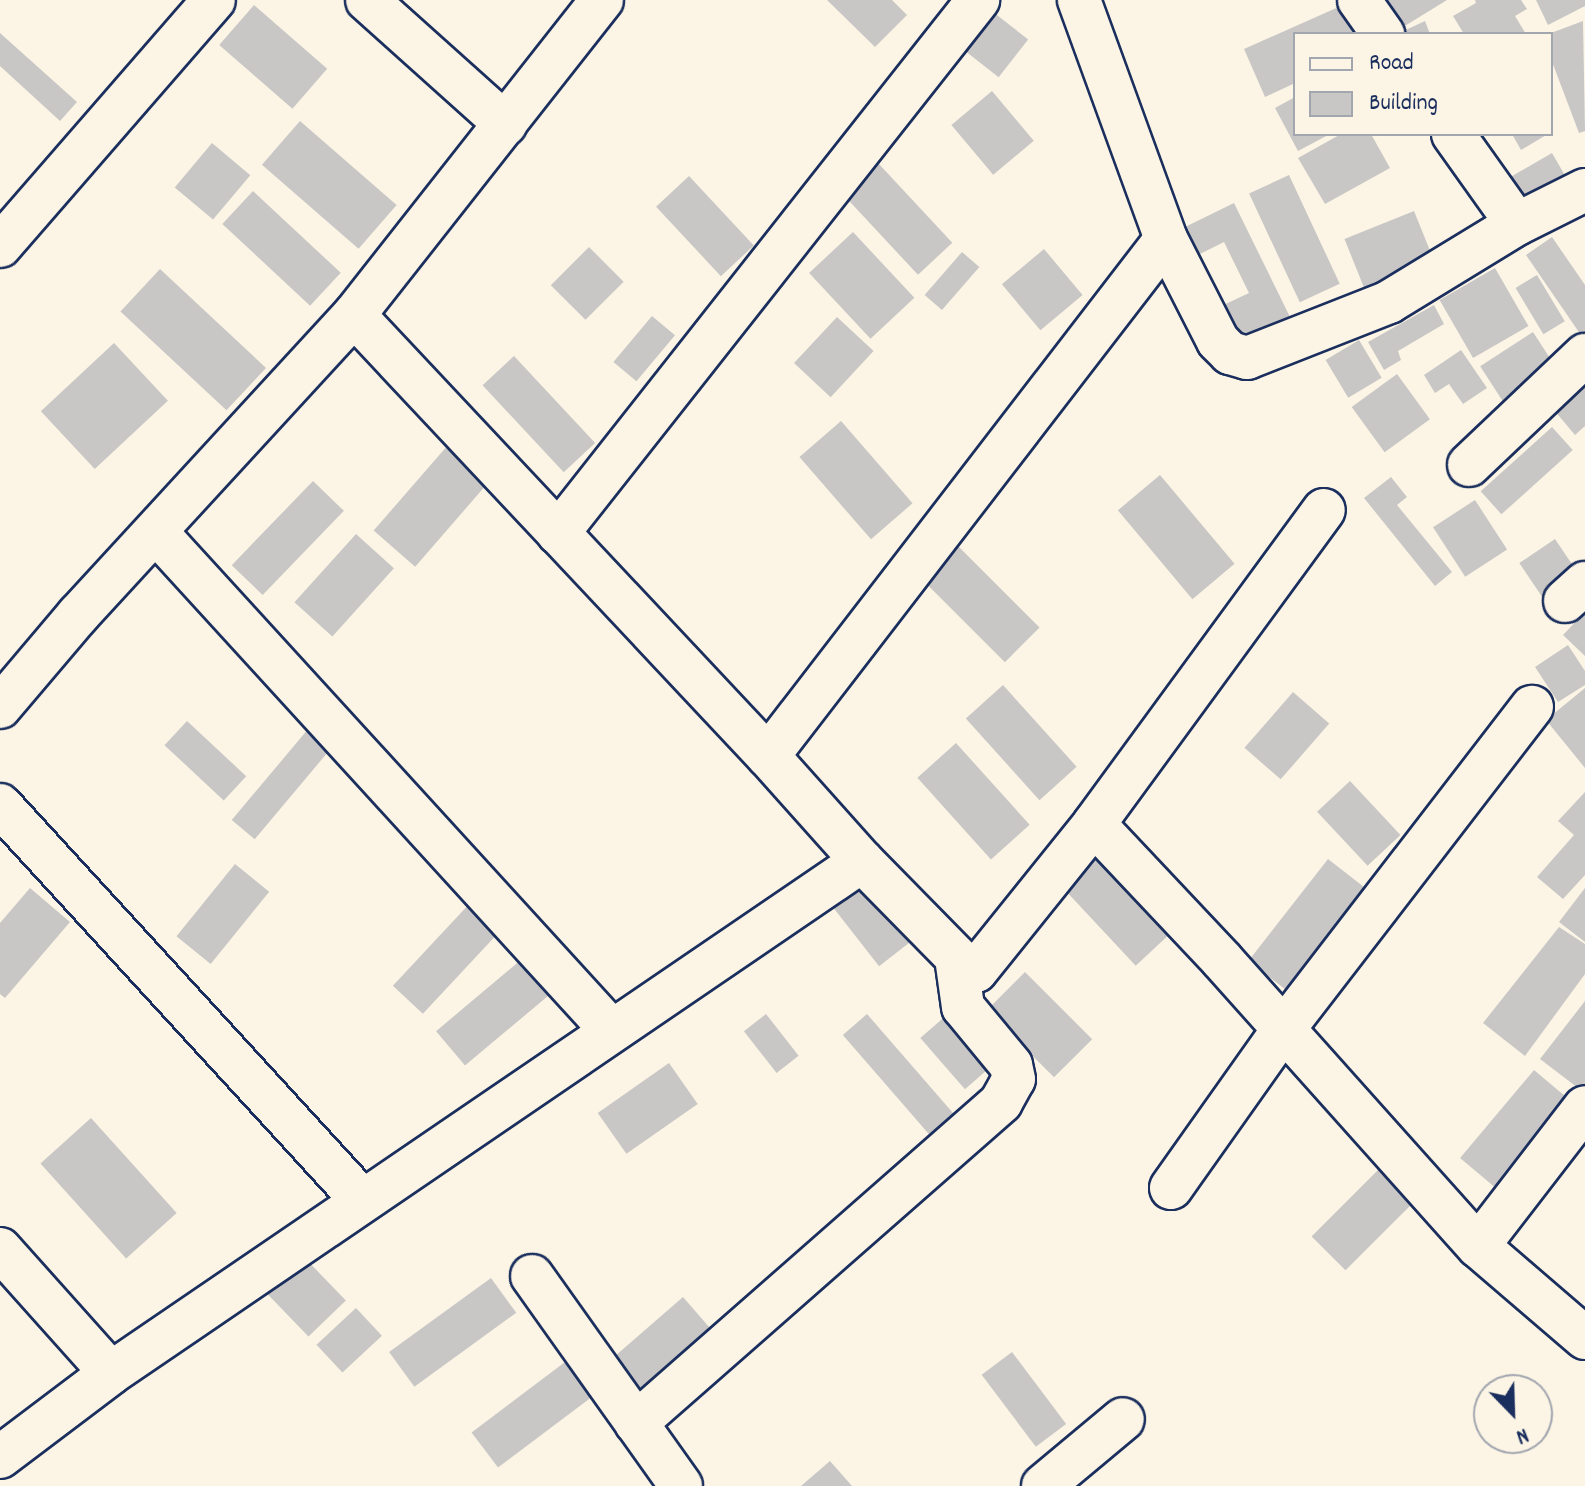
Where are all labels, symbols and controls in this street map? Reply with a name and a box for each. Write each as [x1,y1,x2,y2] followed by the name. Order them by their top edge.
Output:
[1293,32,1553,136] legend
[1369,47,1414,81] text: Road
[1369,87,1438,121] text: Building
[1473,1374,1553,1454] north arrow
[1511,1418,1533,1451] text: N

